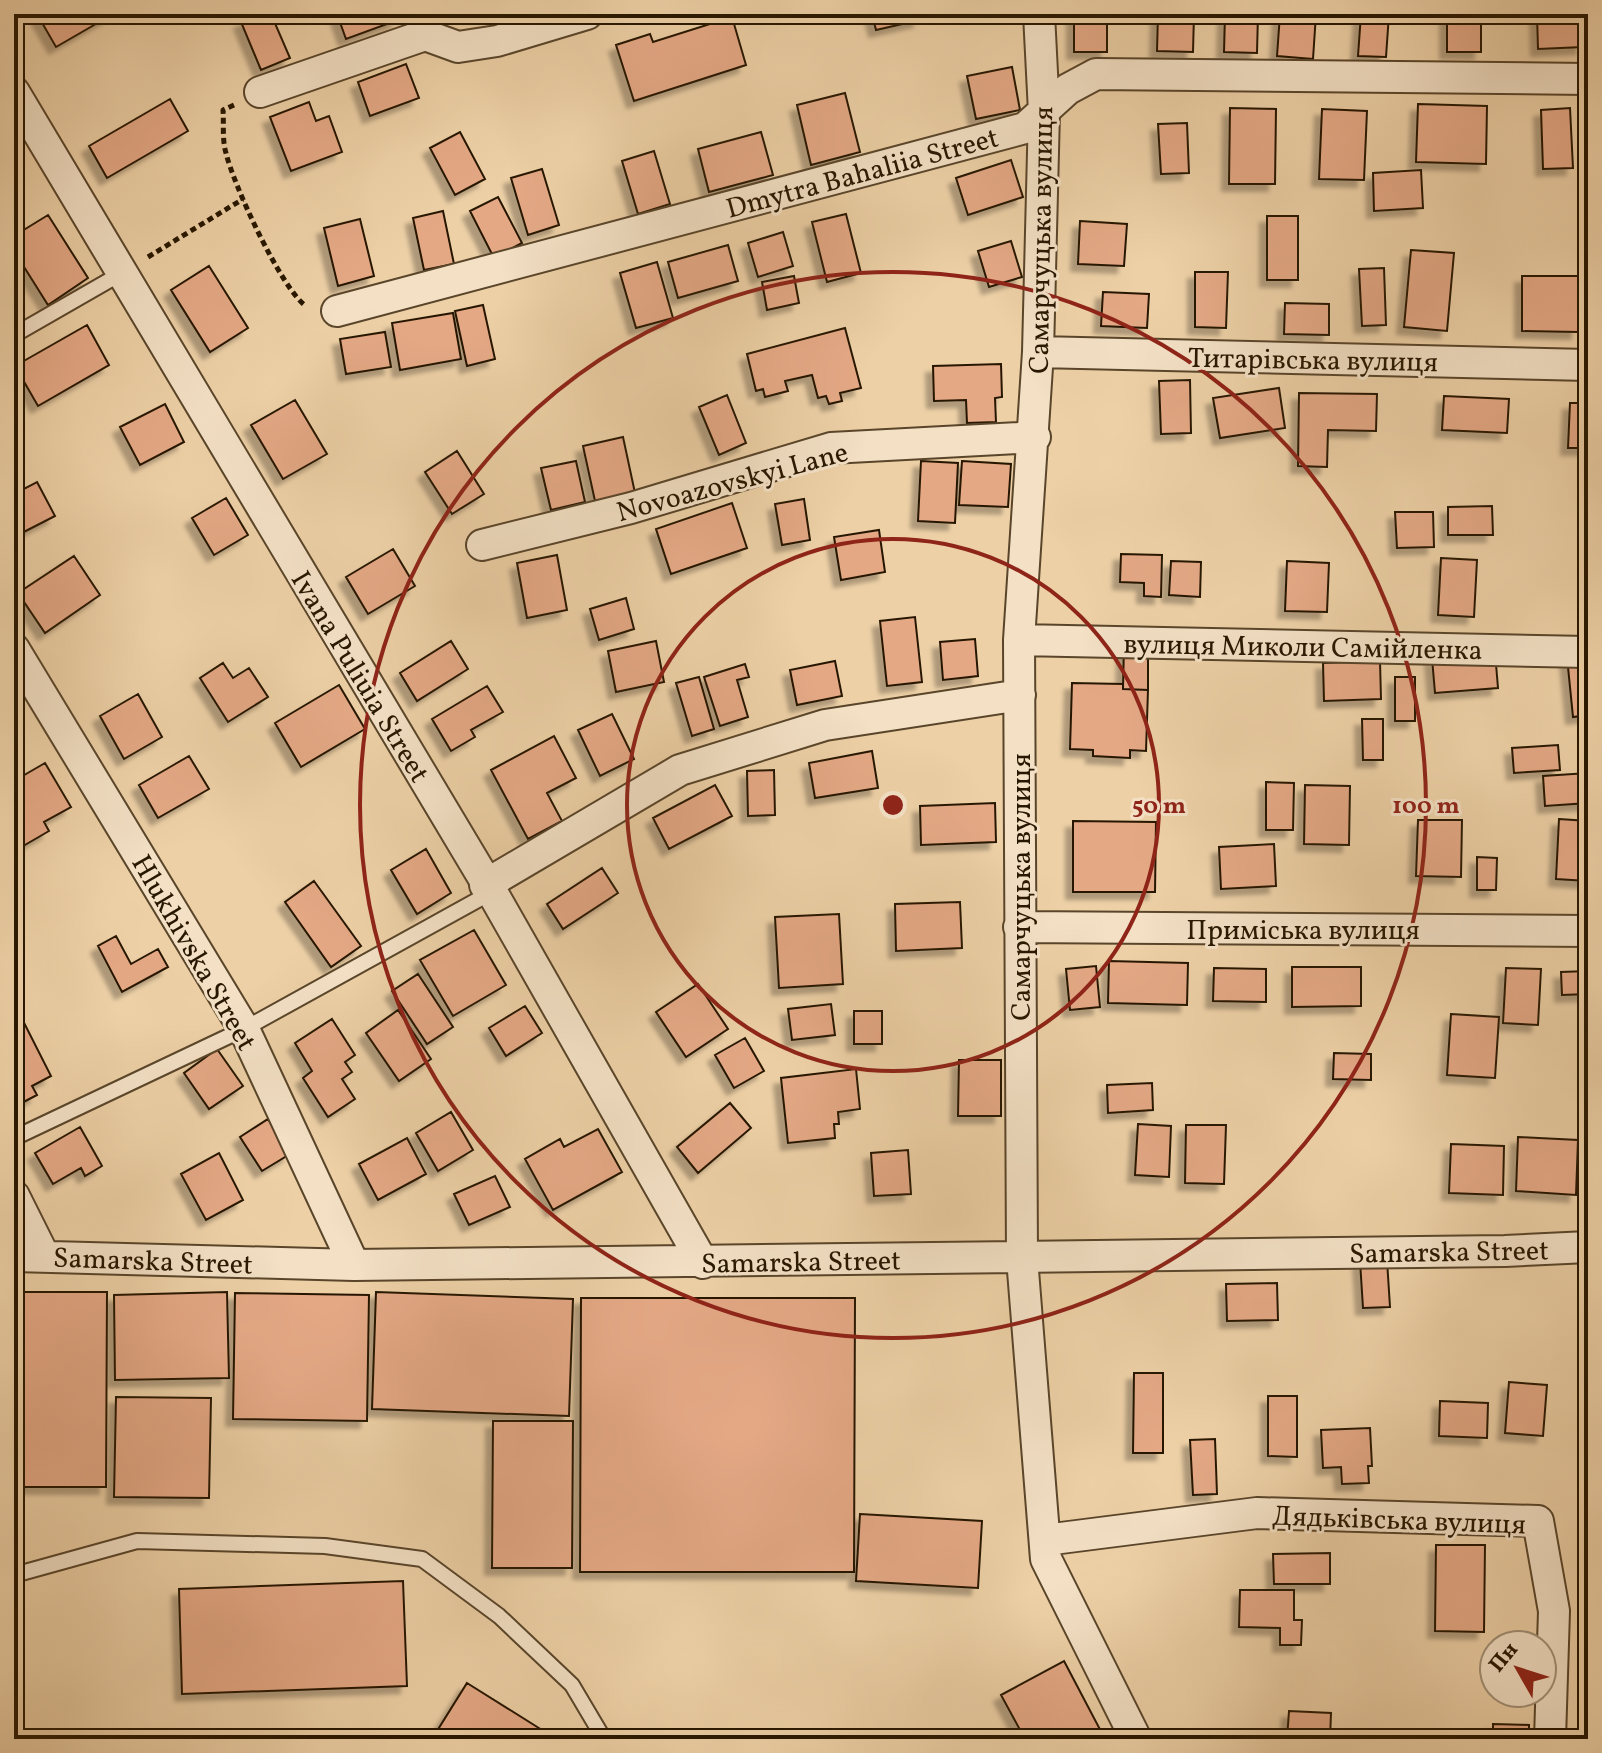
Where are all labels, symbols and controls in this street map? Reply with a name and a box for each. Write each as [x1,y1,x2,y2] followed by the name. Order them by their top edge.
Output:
[1021,106,1064,374] street label: Самарчуцька вулиця
[722,119,1003,230] street label: Dmytra Bahaliia Street
[1188,340,1438,383] street label: Титарівська вулиця
[613,434,853,533] street label: Novoazovskyi Lane
[280,564,438,791] street label: Ivana Puliuia Street
[1123,626,1483,671] street label: вулиця Миколи Самійленка
[1003,753,1042,1021] street label: Самарчуцька вулиця
[1132,790,1186,824] text: 50 m
[1392,790,1460,824] text: 100 m
[879,791,907,819] centre of rings
[121,848,265,1059] street label: Hlukhivska Street
[1186,912,1420,951] street label: Приміська вулиця
[1349,1232,1549,1275] street label: Samarska Street
[52,1240,254,1285] street label: Samarska Street
[701,1242,901,1285] street label: Samarska Street
[1271,1498,1527,1545] street label: Дядьківська вулиця
[1478,1629,1558,1709] north arrow
[1483,1636,1526,1680] text: Пн

